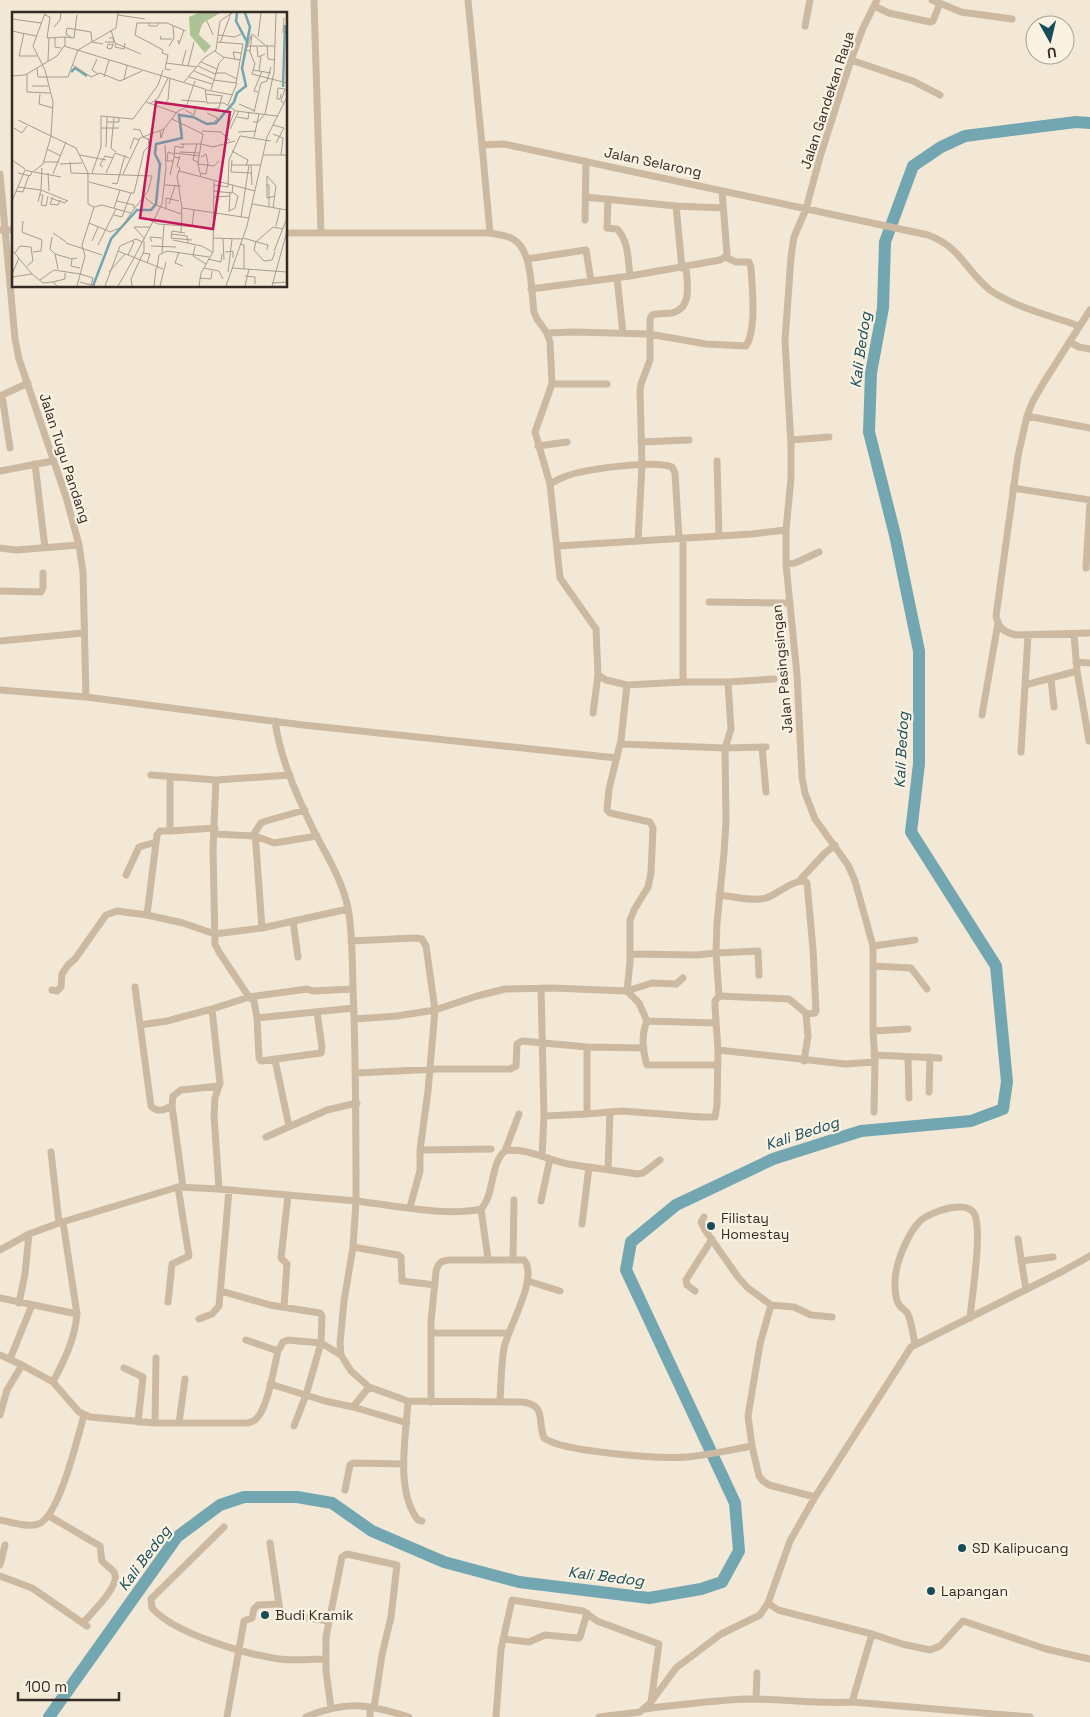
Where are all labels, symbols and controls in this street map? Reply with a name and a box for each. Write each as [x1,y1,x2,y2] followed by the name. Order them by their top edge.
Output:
[12,12,288,288] inset map
[1025,15,1075,65] north arrow
[796,29,858,171] street label: Jalan Gandekan Raya
[1046,43,1058,62] text: U
[603,143,703,181] street label: Jalan Selarong
[845,310,875,389] water label: Kali Bedog
[35,391,95,525] street label: Jalan Tugu Pandang
[767,604,797,734] street label: Jalan Pasingsingan
[890,710,913,789] water label: Kali Bedog
[763,1112,843,1154] water label: Kali Bedog
[721,1209,789,1243] place label: Filistay Homestay
[705,1220,717,1232] marker: Filistay Homestay
[113,1521,175,1594] water label: Kali Bedog
[972,1539,1068,1557] place label: SD Kalipucang
[956,1542,968,1554] marker: SD Kalipucang
[567,1562,646,1590] water label: Kali Bedog
[941,1582,1008,1600] place label: Lapangan
[925,1585,937,1597] marker: Lapangan
[275,1606,354,1624] place label: Budi Kramik
[259,1609,271,1621] marker: Budi Kramik
[18,1670,119,1702] scale bar
[25,1677,67,1696] text: 100 m

